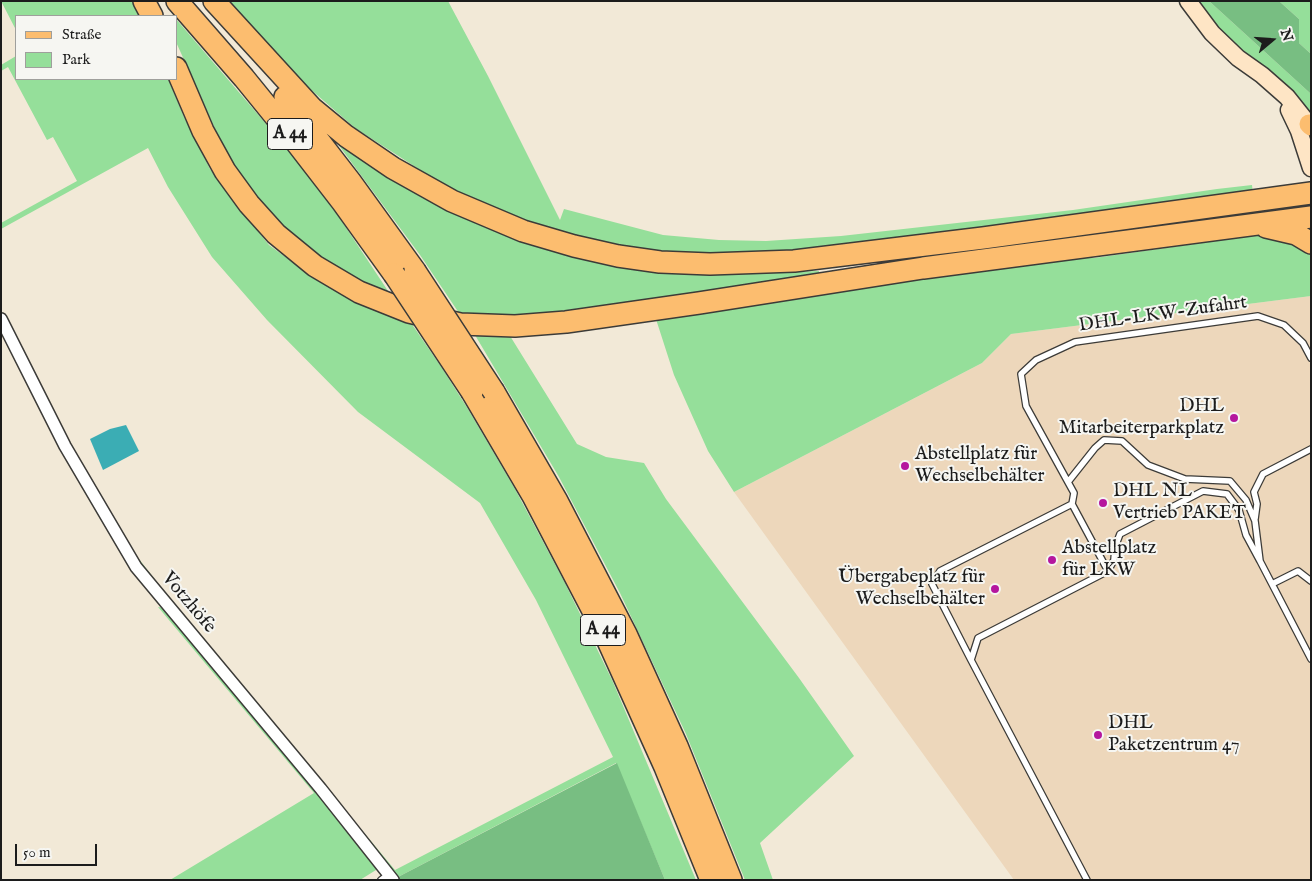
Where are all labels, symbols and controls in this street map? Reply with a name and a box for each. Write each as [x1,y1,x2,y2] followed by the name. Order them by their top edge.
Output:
[15,15,178,80] legend
[1247,15,1297,65] north arrow
[62,25,101,44] text: Straße
[1276,27,1297,44] text: N
[62,50,91,69] text: Park
[268,118,312,150] road number: A 44
[1077,292,1249,338] street label: DHL-LKW-Zufahrt
[1059,396,1224,440] place label: DHL Mitarbeiterparkplatz
[1228,412,1240,424] marker: DHL Mitarbeiterparkplatz
[915,444,1044,488] place label: Abstellplatz für Wechselbehälter
[899,460,911,472] marker: Abstellplatz für Wechselbehälter
[1113,481,1246,525] place label: DHL NL Vertrieb PAKET
[1097,497,1109,509] marker: DHL NL Vertrieb PAKET
[1062,538,1156,582] place label: Abstellplatz für LKW
[1046,554,1058,566] marker: Abstellplatz für LKW
[838,567,985,611] place label: Übergabeplatz für Wechselbehälter
[156,568,220,638] street label: Votzhöfe
[989,583,1001,595] marker: Übergabeplatz für Wechselbehälter
[580,614,626,646] road number: A 44
[1108,713,1240,757] place label: DHL Paketzentrum 47
[1092,729,1104,741] marker: DHL Paketzentrum 47
[18,834,100,866] scale bar
[23,843,51,862] text: 50 m

